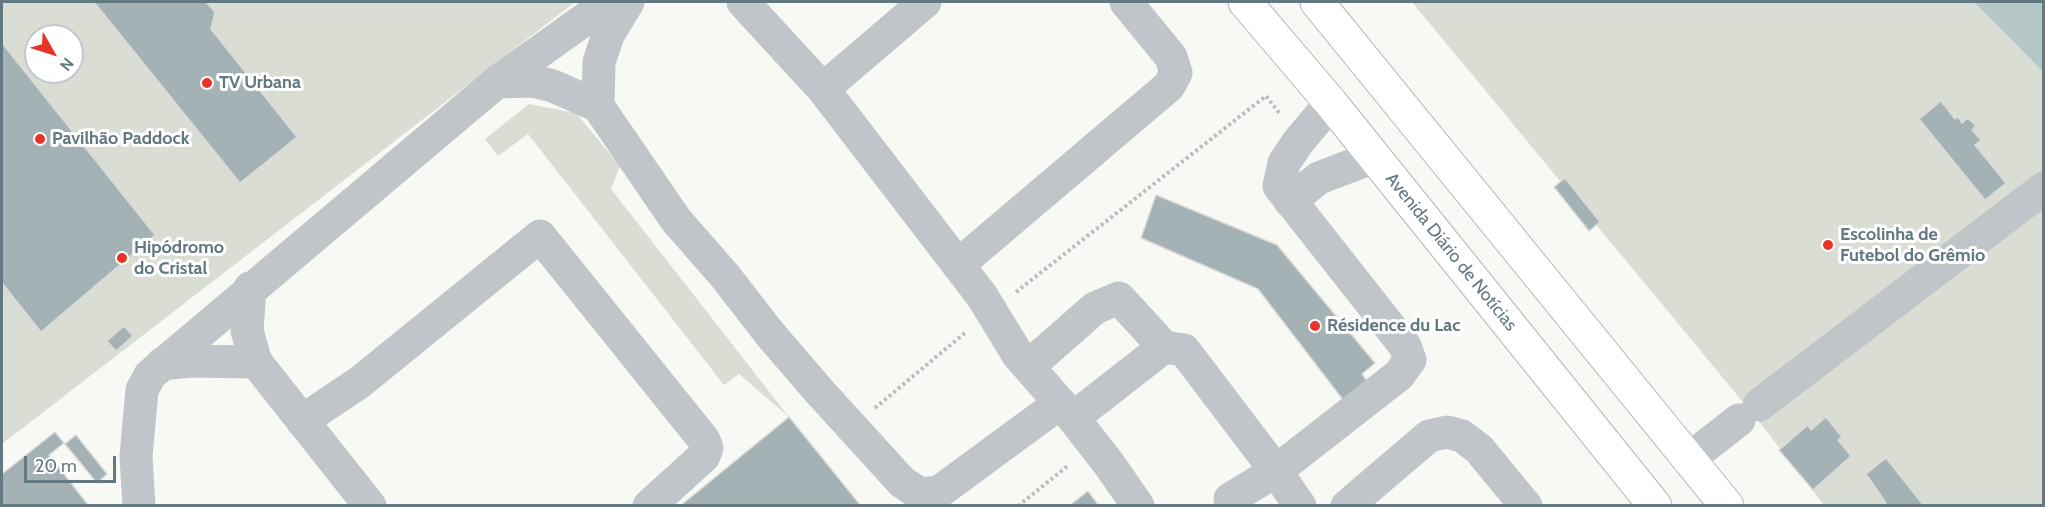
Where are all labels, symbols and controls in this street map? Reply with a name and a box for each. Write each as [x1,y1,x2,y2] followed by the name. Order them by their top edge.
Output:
[24,24,84,84] north arrow
[56,54,78,75] text: N
[219,72,301,94] place label: TV Urbana
[200,76,214,90] marker: TV Urbana
[52,128,190,150] place label: Pavilhão Paddock
[33,132,47,146] marker: Pavilhão Paddock
[1381,169,1521,335] street label: Avenida Diário de Notícias
[1840,224,1985,266] place label: Escolinha de Futebol do Grêmio
[134,237,224,280] place label: Hipódromo do Cristal
[1821,238,1835,252] marker: Escolinha de Futebol do Grêmio
[115,251,129,265] marker: Hipódromo do Cristal
[1327,315,1460,337] place label: Résidence du Lac
[1308,319,1322,333] marker: Résidence du Lac
[27,444,118,482] scale bar
[35,455,77,477] text: 20 m

